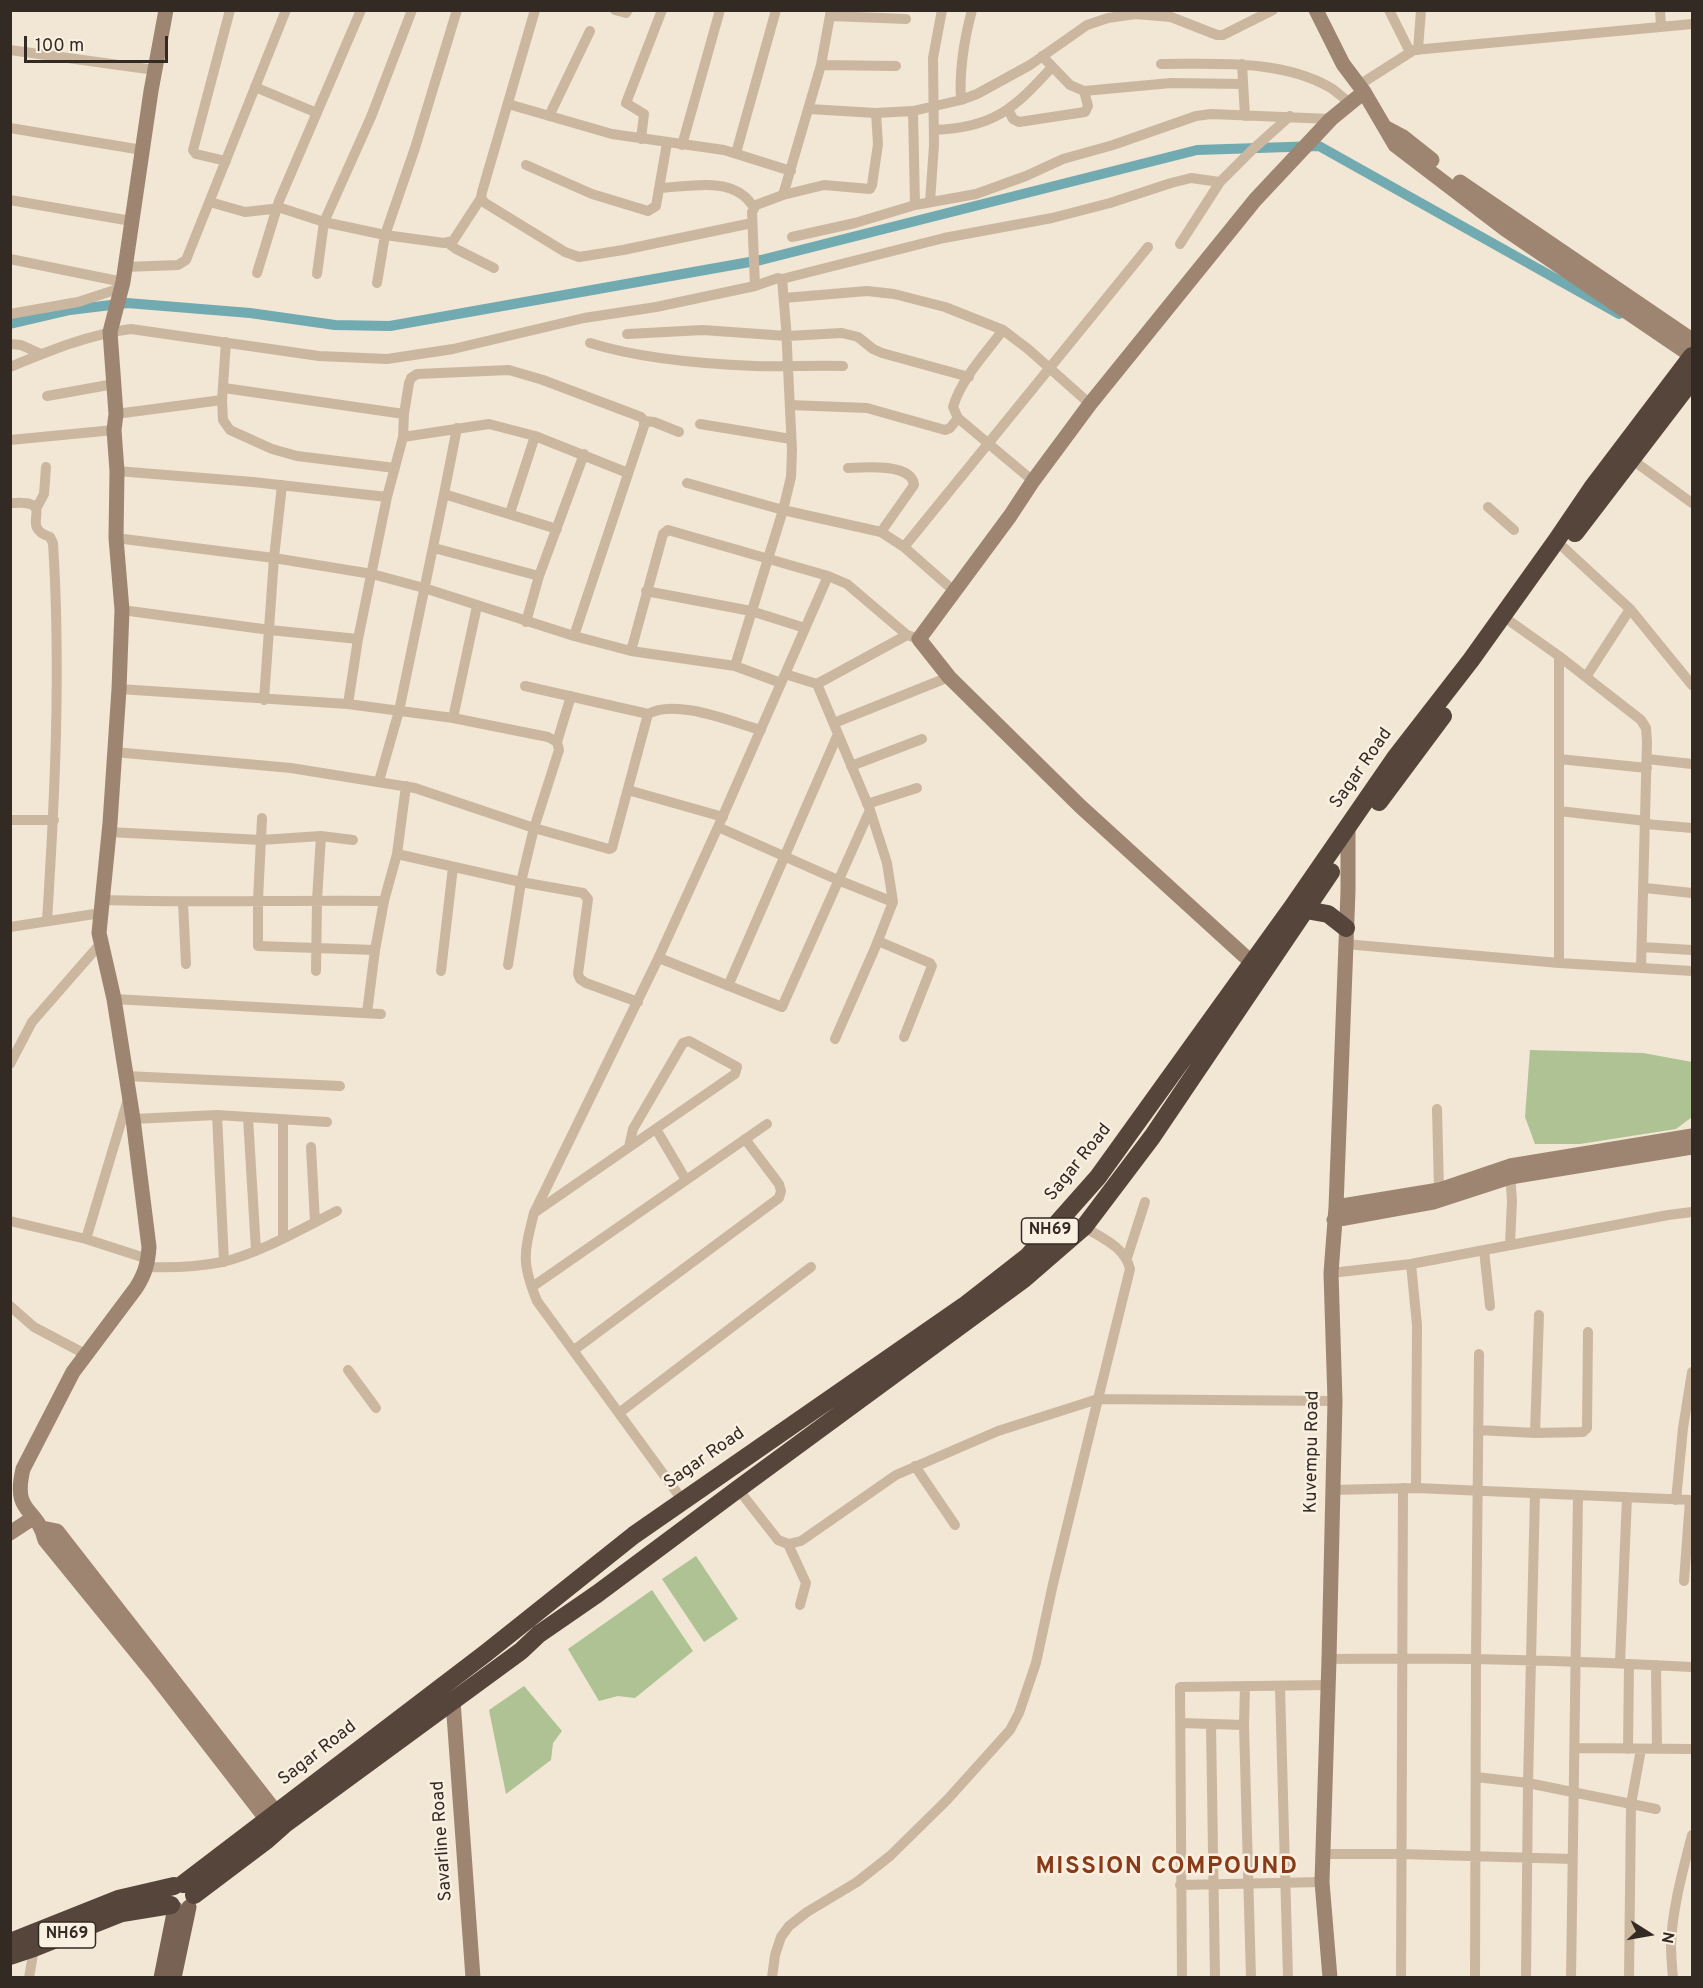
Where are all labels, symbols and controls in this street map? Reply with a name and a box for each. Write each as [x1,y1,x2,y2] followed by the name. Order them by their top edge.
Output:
[27,24,171,62] scale bar
[35,35,84,58] text: 100 m
[1326,725,1398,813] street label: Sagar Road
[1041,1120,1117,1206] street label: Sagar Road
[1022,1218,1078,1244] road number: NH69
[1301,1390,1325,1514] street label: Kuvempu Road
[661,1423,749,1495] street label: Sagar Road
[275,1717,361,1791] street label: Sagar Road
[428,1780,458,1902] street label: Savarline Road
[1035,1854,1299,1882] district label: MISSION COMPOUND
[1619,1904,1679,1964] north arrow
[38,1922,96,1948] road number: NH69
[1656,1930,1678,1945] text: N

